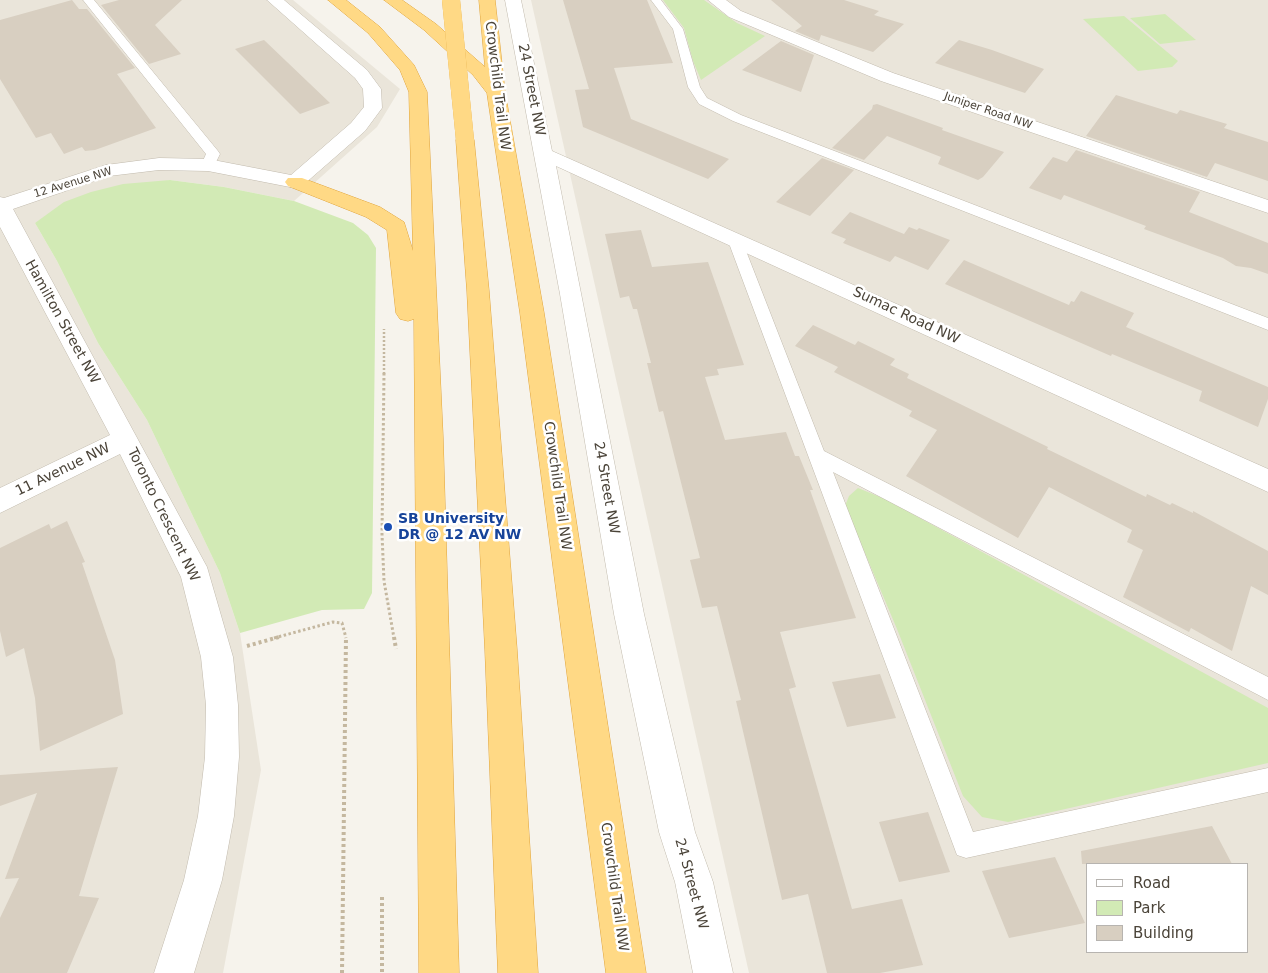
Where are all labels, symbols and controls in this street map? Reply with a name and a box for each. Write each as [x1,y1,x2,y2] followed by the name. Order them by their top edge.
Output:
[481,20,513,152] street label: Crowchild Trail NW
[514,42,548,138] street label: 24 Street NW
[942,90,1034,132] street label: Juniper Road NW
[32,165,114,201] street label: 12 Avenue NW
[21,257,103,387] street label: Hamilton Street NW
[850,284,962,348] street label: Sumac Road NW
[540,420,574,552] street label: Crowchild Trail NW
[13,440,113,500] street label: 11 Avenue NW
[590,440,622,536] street label: 24 Street NW
[123,445,203,585] street label: Toronto Crescent NW
[398,511,521,544] place label: SB University DR @ 12 AV NW
[382,521,394,533] marker: SB University DR @ 12 AV NW
[597,821,631,953] street label: Crowchild Trail NW
[671,837,711,931] street label: 24 Street NW
[1086,863,1248,953] legend
[1133,874,1171,892] text: Road
[1133,899,1165,917] text: Park
[1133,924,1194,942] text: Building

